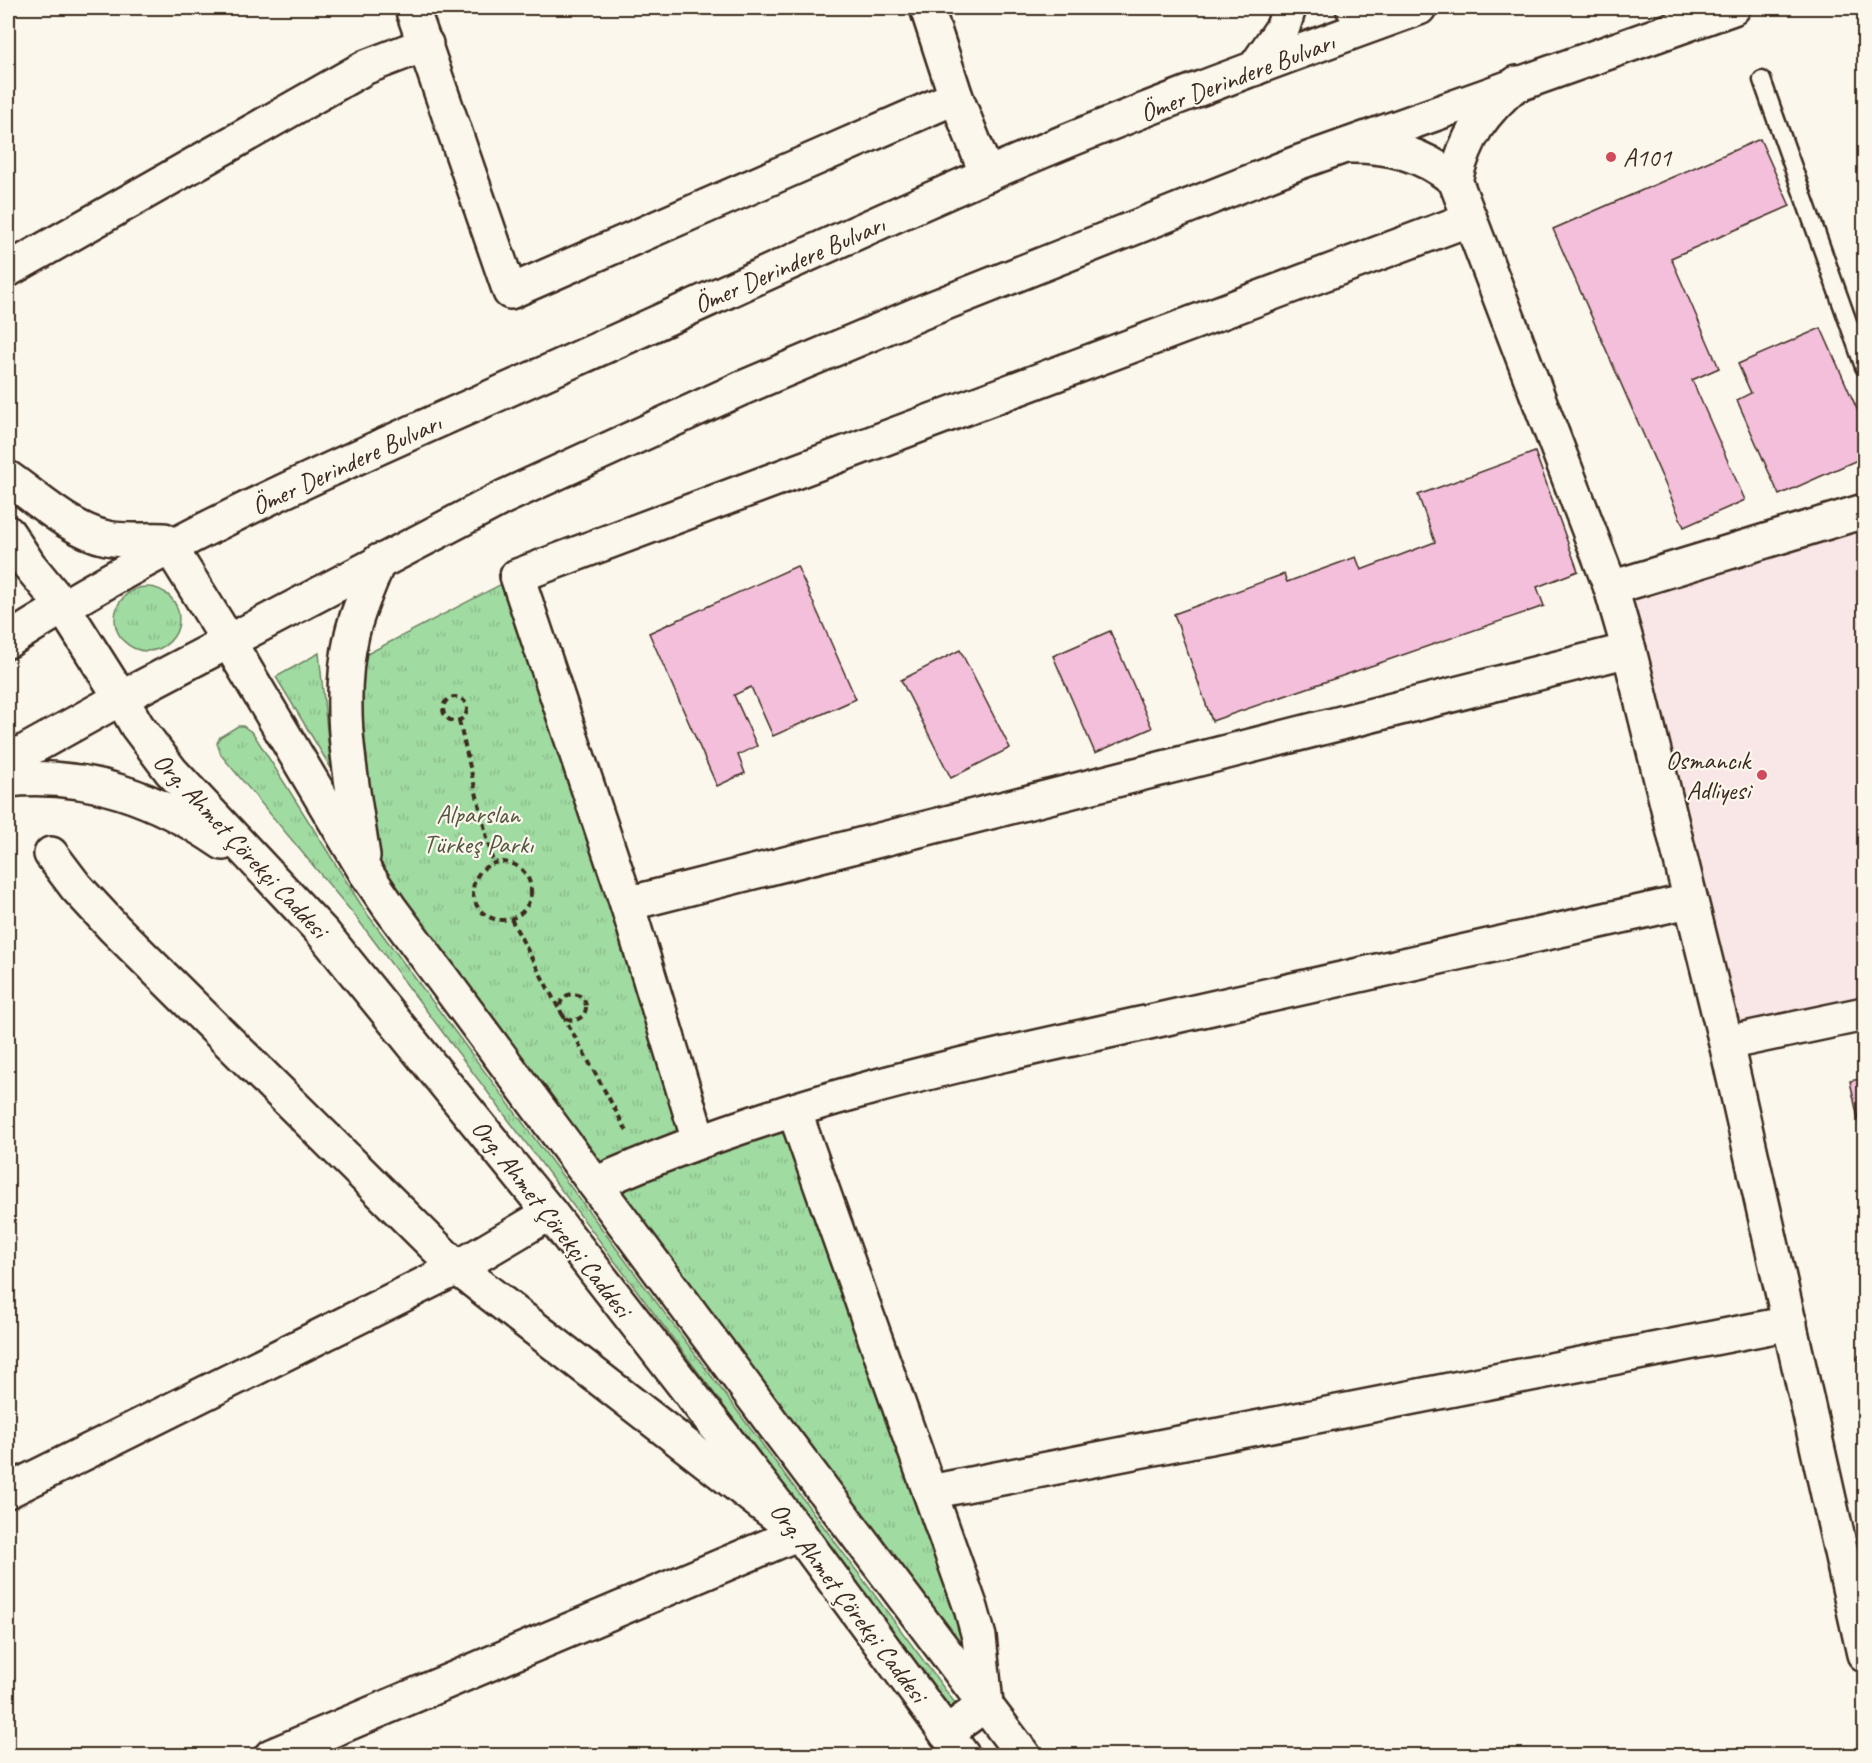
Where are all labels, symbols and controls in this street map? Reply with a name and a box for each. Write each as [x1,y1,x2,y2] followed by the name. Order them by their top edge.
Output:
[1135,25,1340,130] street label: Ömer Derindere Bulvarı
[1623,141,1672,174] place label: A101
[1604,150,1618,164] marker: A101
[689,207,891,321] street label: Ömer Derindere Bulvarı
[246,406,447,523] street label: Ömer Derindere Bulvarı
[1665,744,1753,807] place label: Osmancık Adliyesi
[146,746,337,947] street label: Org. Ahmet Çörekçi Caddesi
[1755,768,1769,782] marker: Osmancık Adliyesi
[423,798,534,861] park label: Alparslan Türkeş Parkı
[464,1113,641,1326] street label: Org. Ahmet Çörekçi Caddesi
[763,1496,936,1711] street label: Org. Ahmet Çörekçi Caddesi

